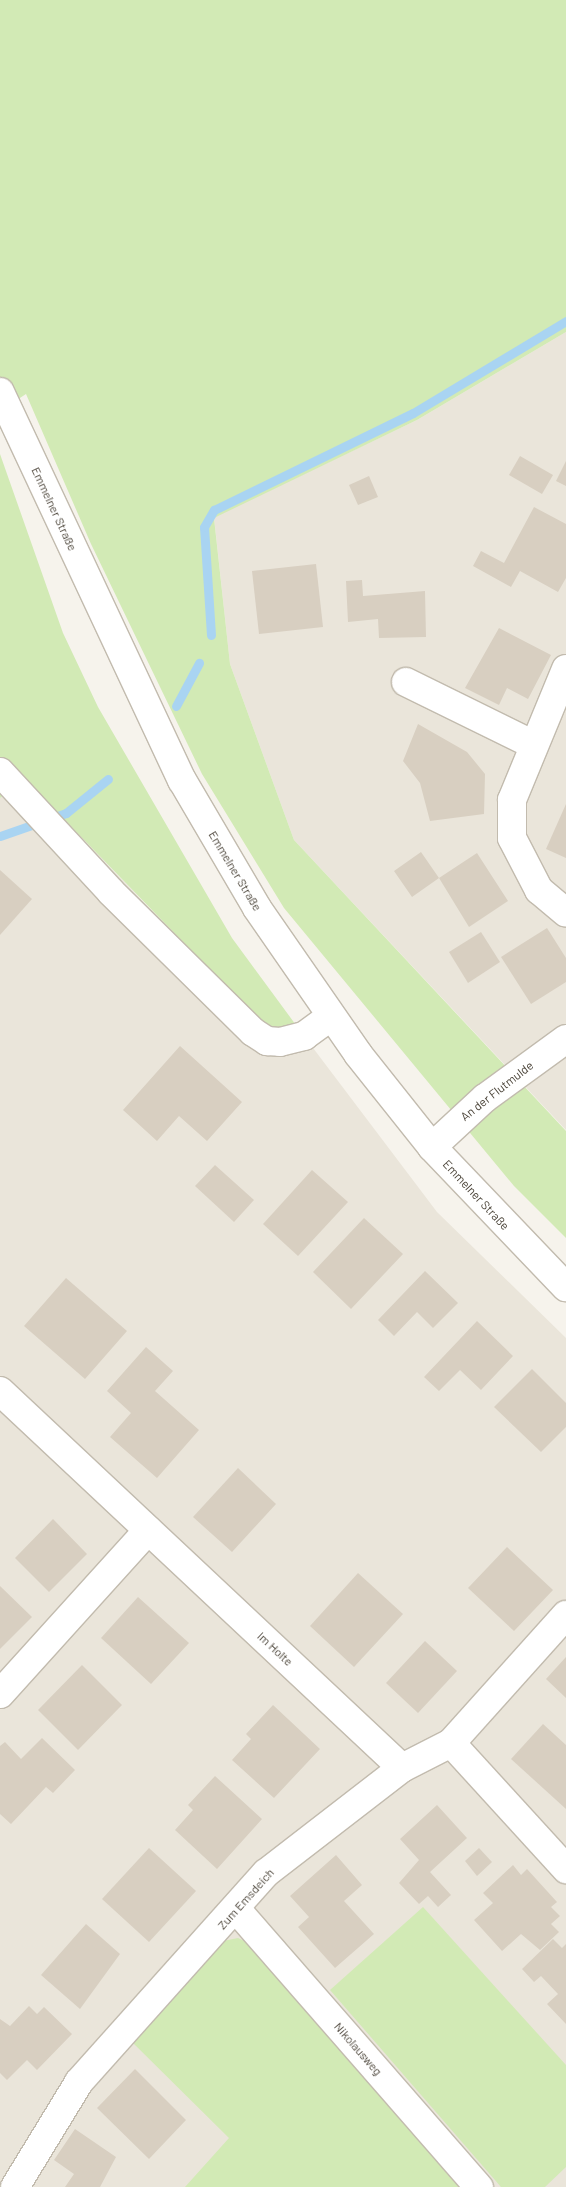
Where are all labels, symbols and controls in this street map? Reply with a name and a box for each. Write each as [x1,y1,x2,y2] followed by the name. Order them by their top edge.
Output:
[28,465,80,553] street label: Emmelner Straße
[205,828,265,914] street label: Emmelner Straße
[458,1058,536,1124] street label: An der Flutmulde
[440,1157,512,1233] street label: Emmelner Straße
[254,1629,296,1669] street label: Im Holte
[215,1866,277,1932] street label: Zum Emsdeich
[331,2020,385,2078] street label: Nikolausweg

